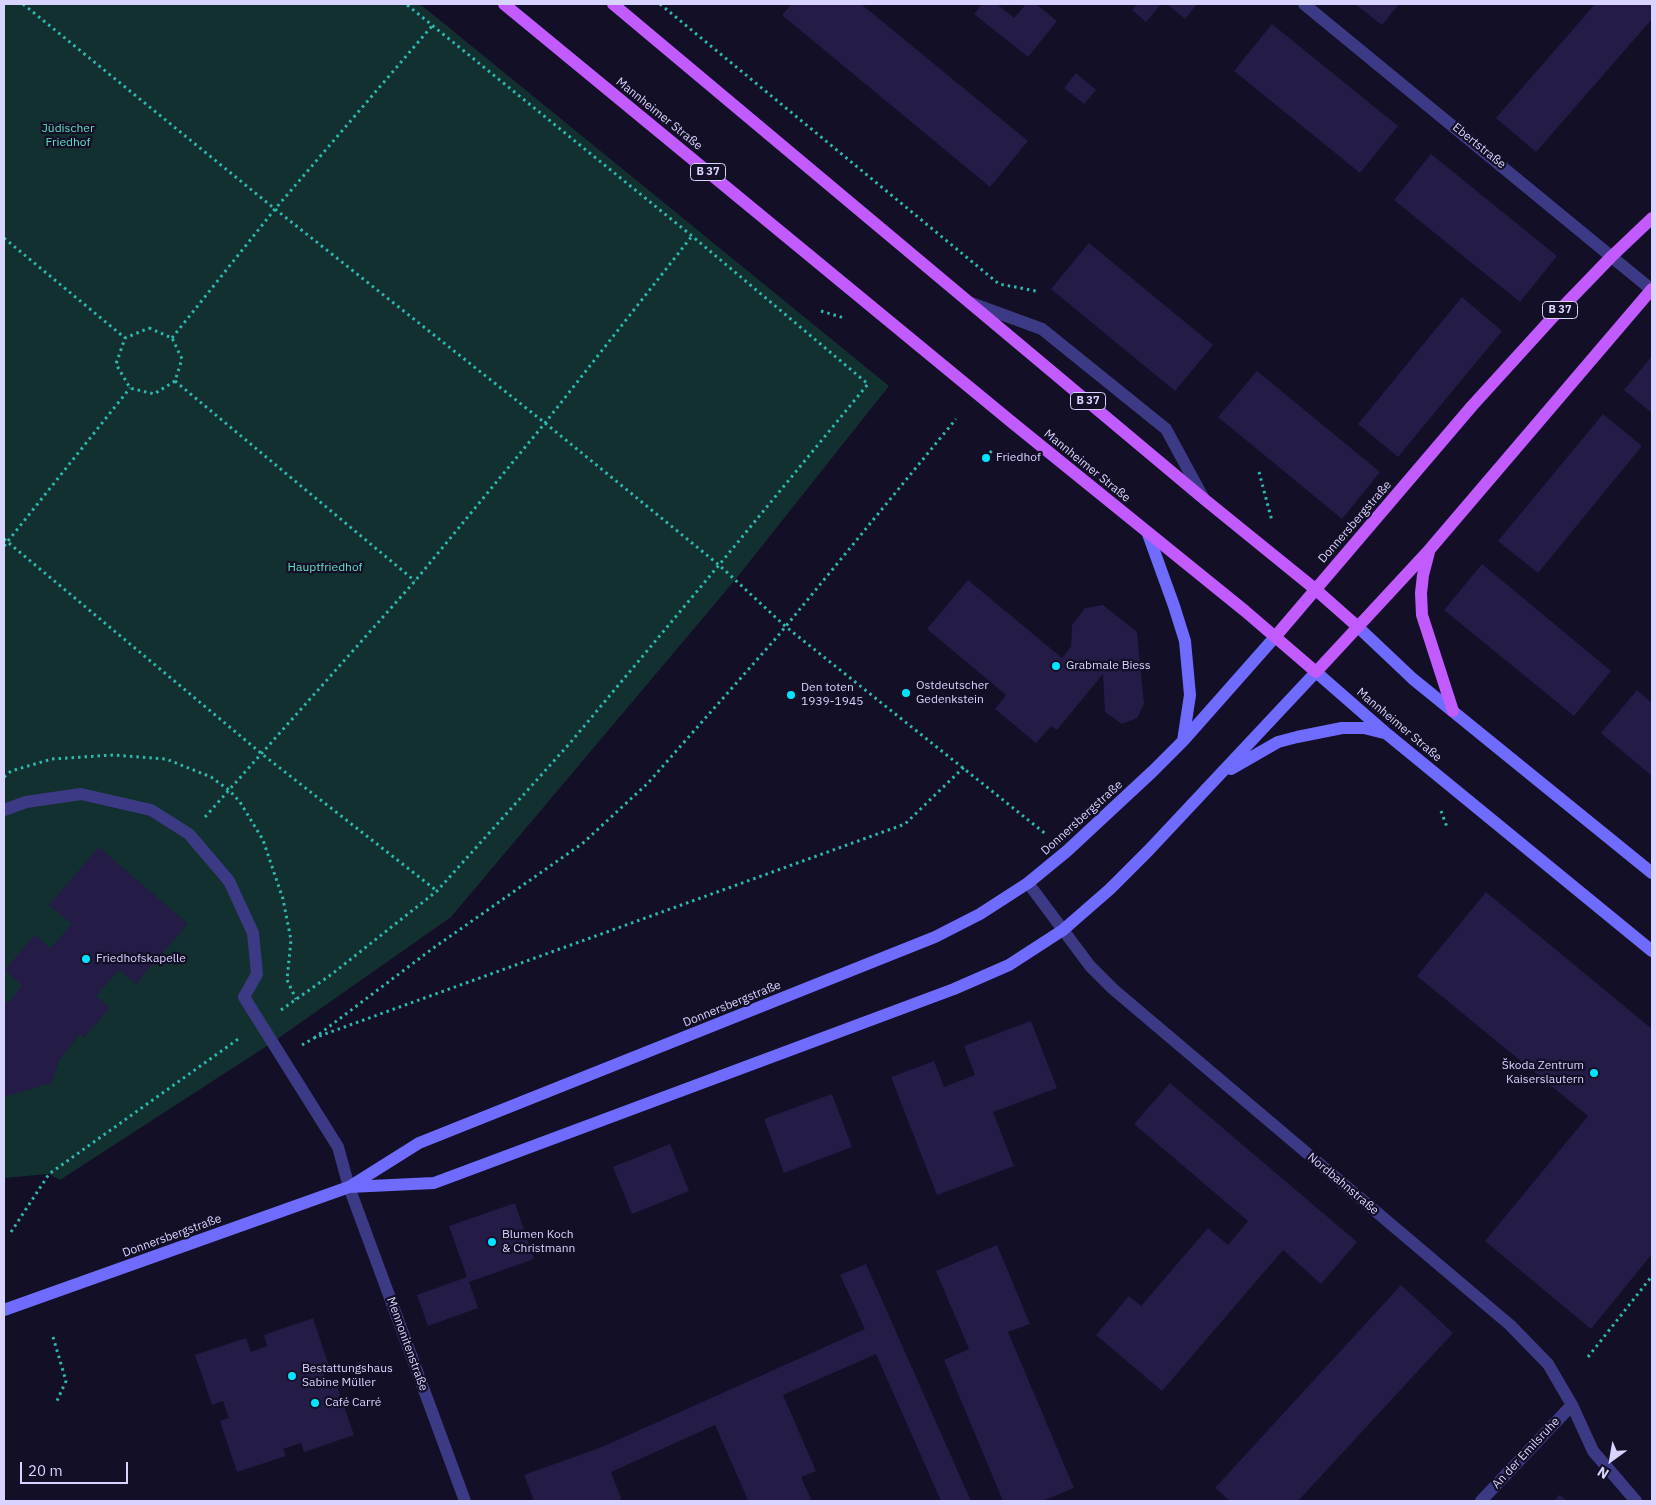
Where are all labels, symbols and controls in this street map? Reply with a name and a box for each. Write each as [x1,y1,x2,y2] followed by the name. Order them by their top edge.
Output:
[613,75,705,153] street label: Mannheimer Straße
[1450,120,1508,172] street label: Ebertstraße
[42,122,94,150] park label: Jüdischer Friedhof
[690,163,726,180] road number: B 37
[1542,302,1578,318] road number: B 37
[1070,392,1106,410] road number: B 37
[1041,427,1133,505] street label: Mannheimer Straße
[996,451,1041,465] place label: Friedhof
[980,452,992,464] marker: Friedhof
[1315,478,1395,566] street label: Donnersbergstraße
[288,561,362,575] park label: Hauptfriedhof
[1066,659,1151,673] place label: Grabmale Biess
[1050,660,1062,672] marker: Grabmale Biess
[916,679,989,707] place label: Ostdeutscher Gedenkstein
[801,681,863,709] place label: Den toten 1939-1945
[1354,685,1444,765] street label: Mannheimer Straße
[900,687,912,699] marker: Ostdeutscher Gedenkstein
[785,689,797,701] marker: Den toten 1939-1945
[1038,778,1126,858] street label: Donnersbergstraße
[96,952,186,966] place label: Friedhofskapelle
[80,953,92,965] marker: Friedhofskapelle
[681,978,783,1030] street label: Donnersbergstraße
[1502,1059,1584,1087] place label: Škoda Zentrum Kaiserslautern
[1588,1067,1600,1079] marker: Škoda Zentrum Kaiserslautern
[1304,1150,1382,1218] street label: Nordbahnstraße
[121,1211,223,1261] street label: Donnersbergstraße
[502,1228,575,1256] place label: Blumen Koch & Christmann
[486,1236,498,1248] marker: Blumen Koch & Christmann
[383,1295,431,1393] street label: Mennonitenstraße
[302,1362,393,1390] place label: Bestattungshaus Sabine Müller
[286,1370,298,1382] marker: Bestattungshaus Sabine Müller
[325,1396,381,1410] place label: Café Carré
[309,1397,321,1409] marker: Café Carré
[1489,1414,1563,1492] street label: An der Emilsruhe
[1586,1435,1636,1485] north arrow
[22,1452,130,1484] scale bar
[28,1461,63,1480] text: 20 m
[1594,1462,1612,1483] text: N

